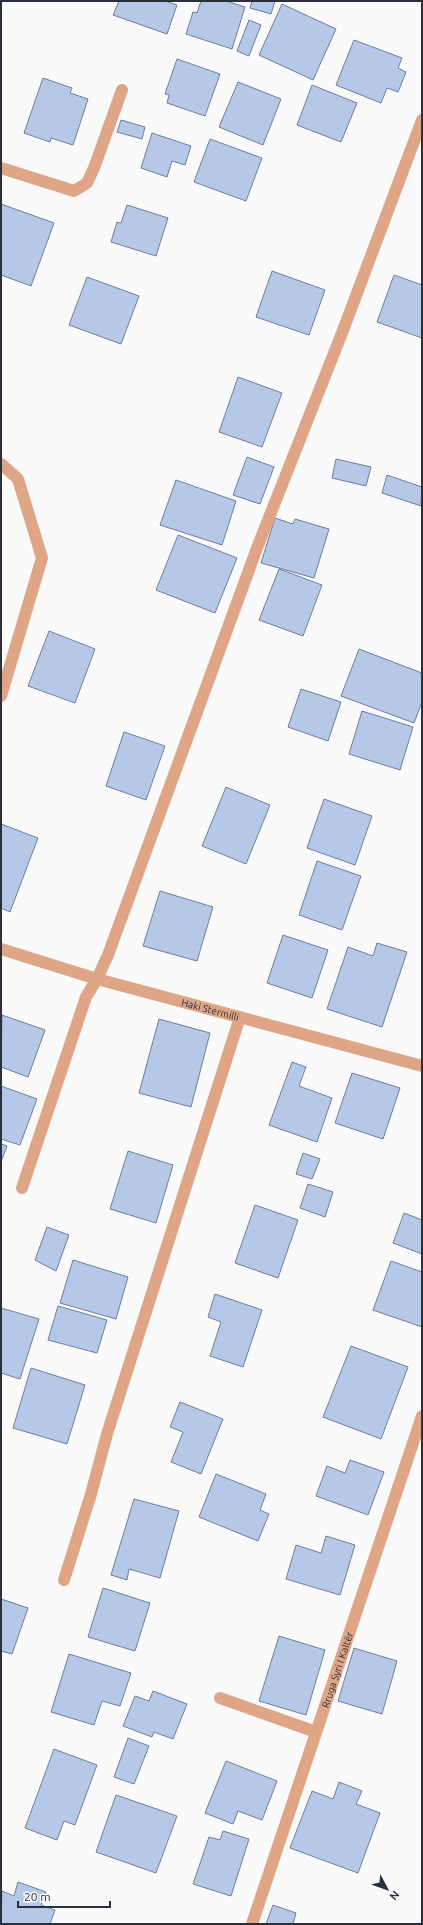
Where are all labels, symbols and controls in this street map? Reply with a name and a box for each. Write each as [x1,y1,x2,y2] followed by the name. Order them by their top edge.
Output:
[180,996,240,1022] street label: Haki Stermilli
[319,1630,355,1709] street label: Rruga Syri I Kaltër
[367,1869,407,1909] north arrow
[18,1883,110,1909] scale bar
[387,1889,402,1903] text: N
[24,1890,51,1903] text: 20 m

